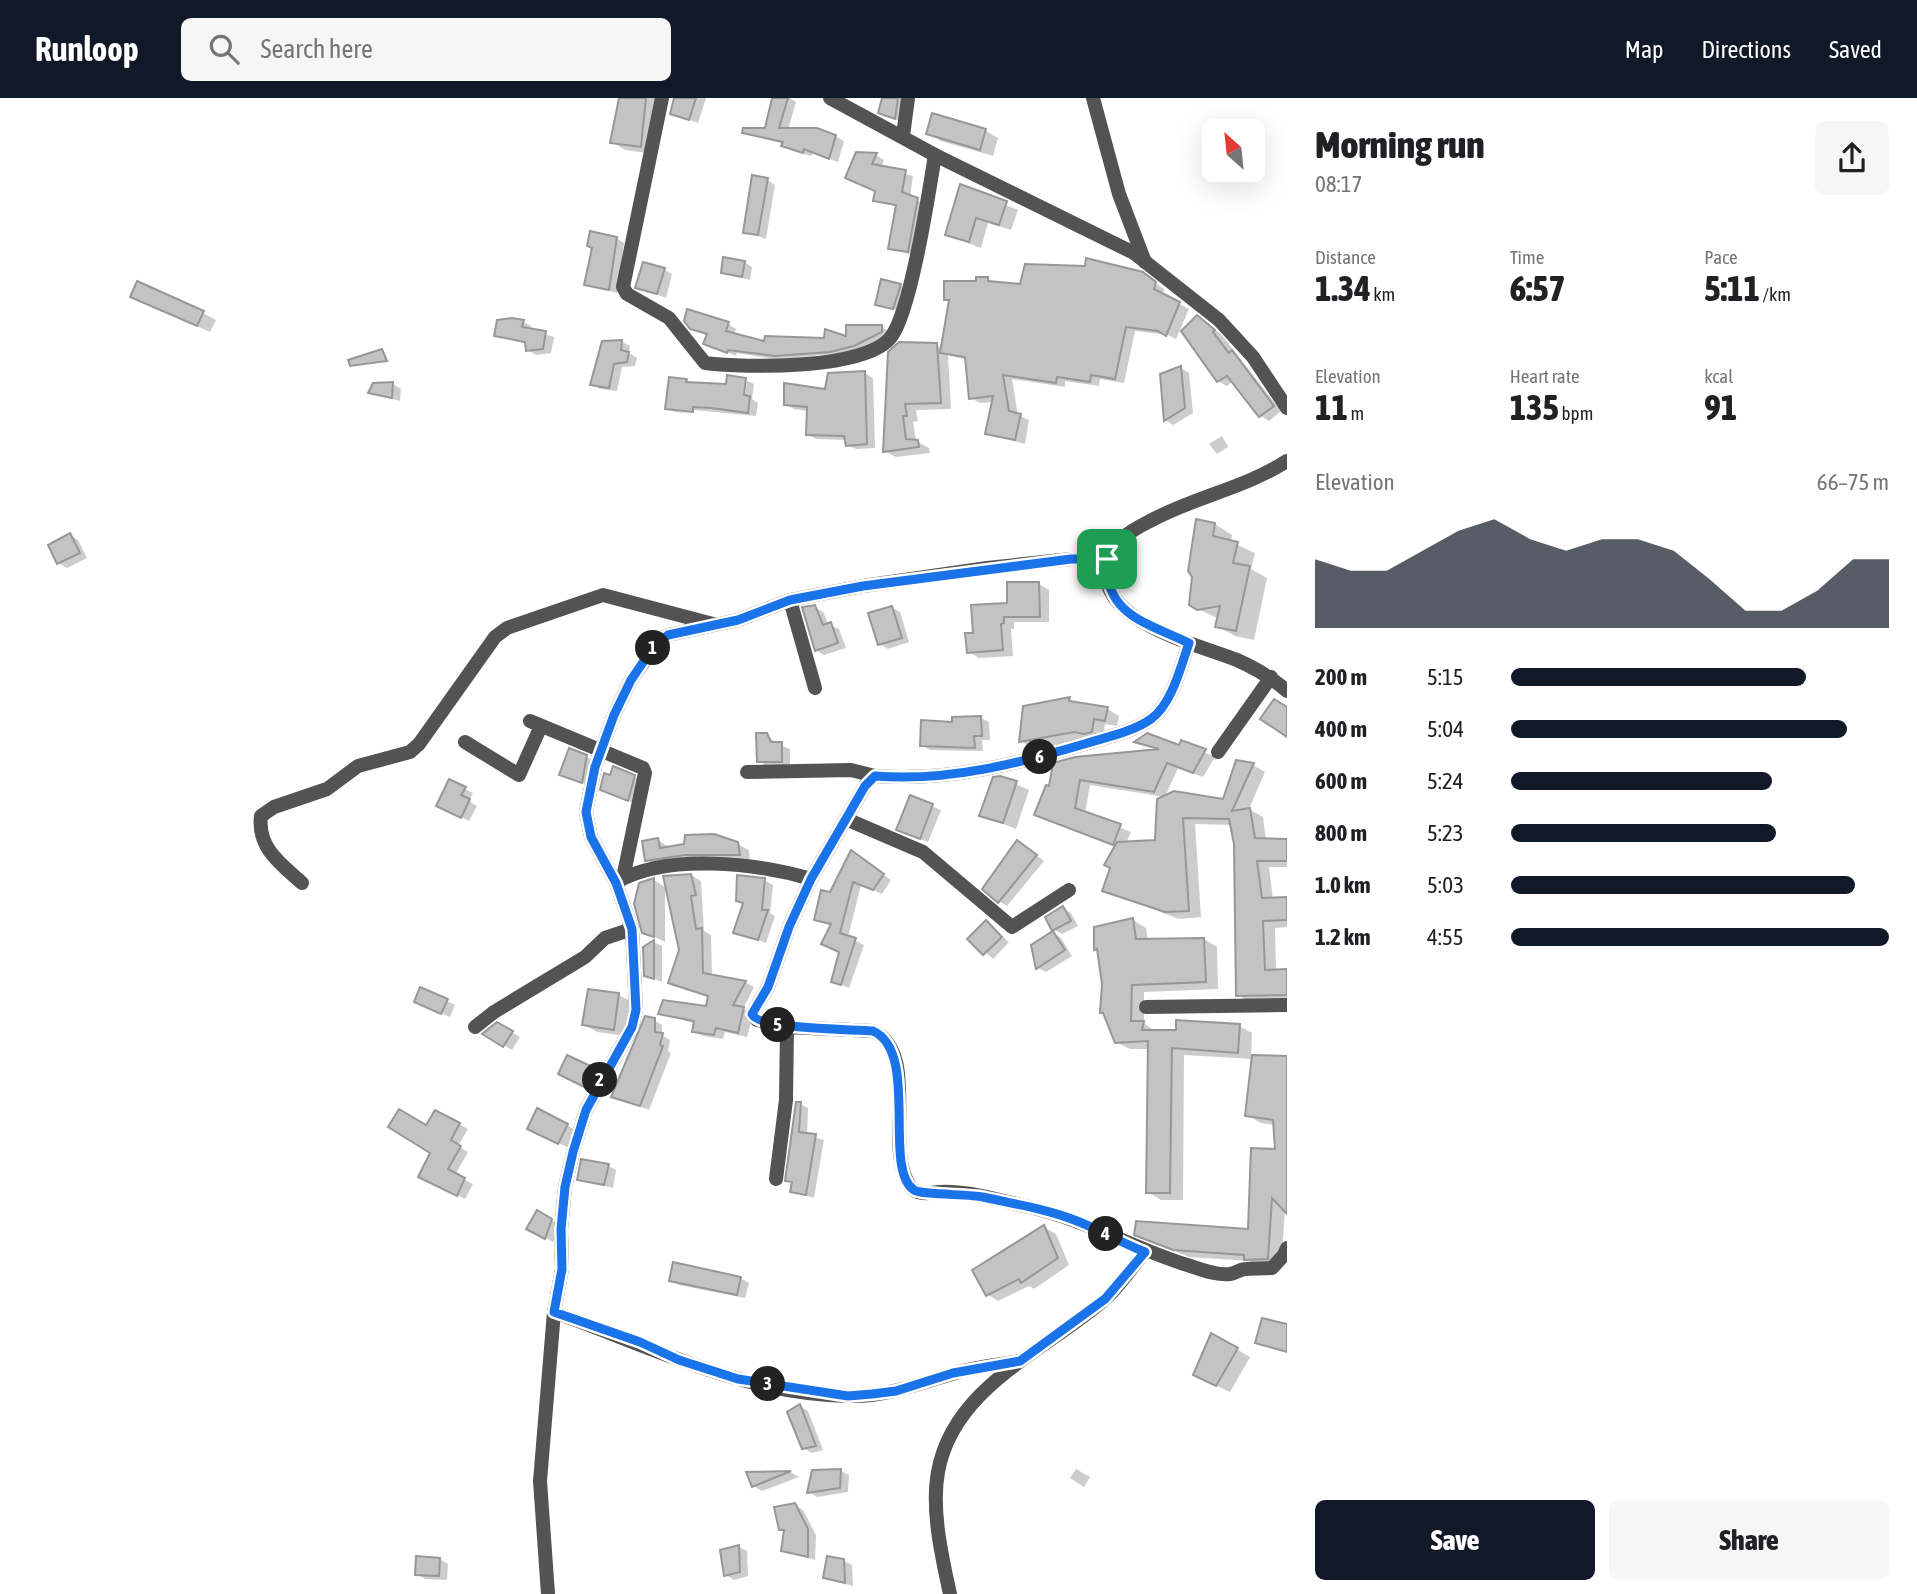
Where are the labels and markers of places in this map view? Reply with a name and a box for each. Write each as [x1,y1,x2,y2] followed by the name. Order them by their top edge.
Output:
[1077,529,1137,589] pin
[636,630,670,666] pin: 1
[1023,740,1058,774] pin: 6
[760,1007,796,1042] pin: 5
[582,1062,618,1098] pin: 2
[1088,1216,1124,1252] pin: 4
[750,1366,786,1402] pin: 3

